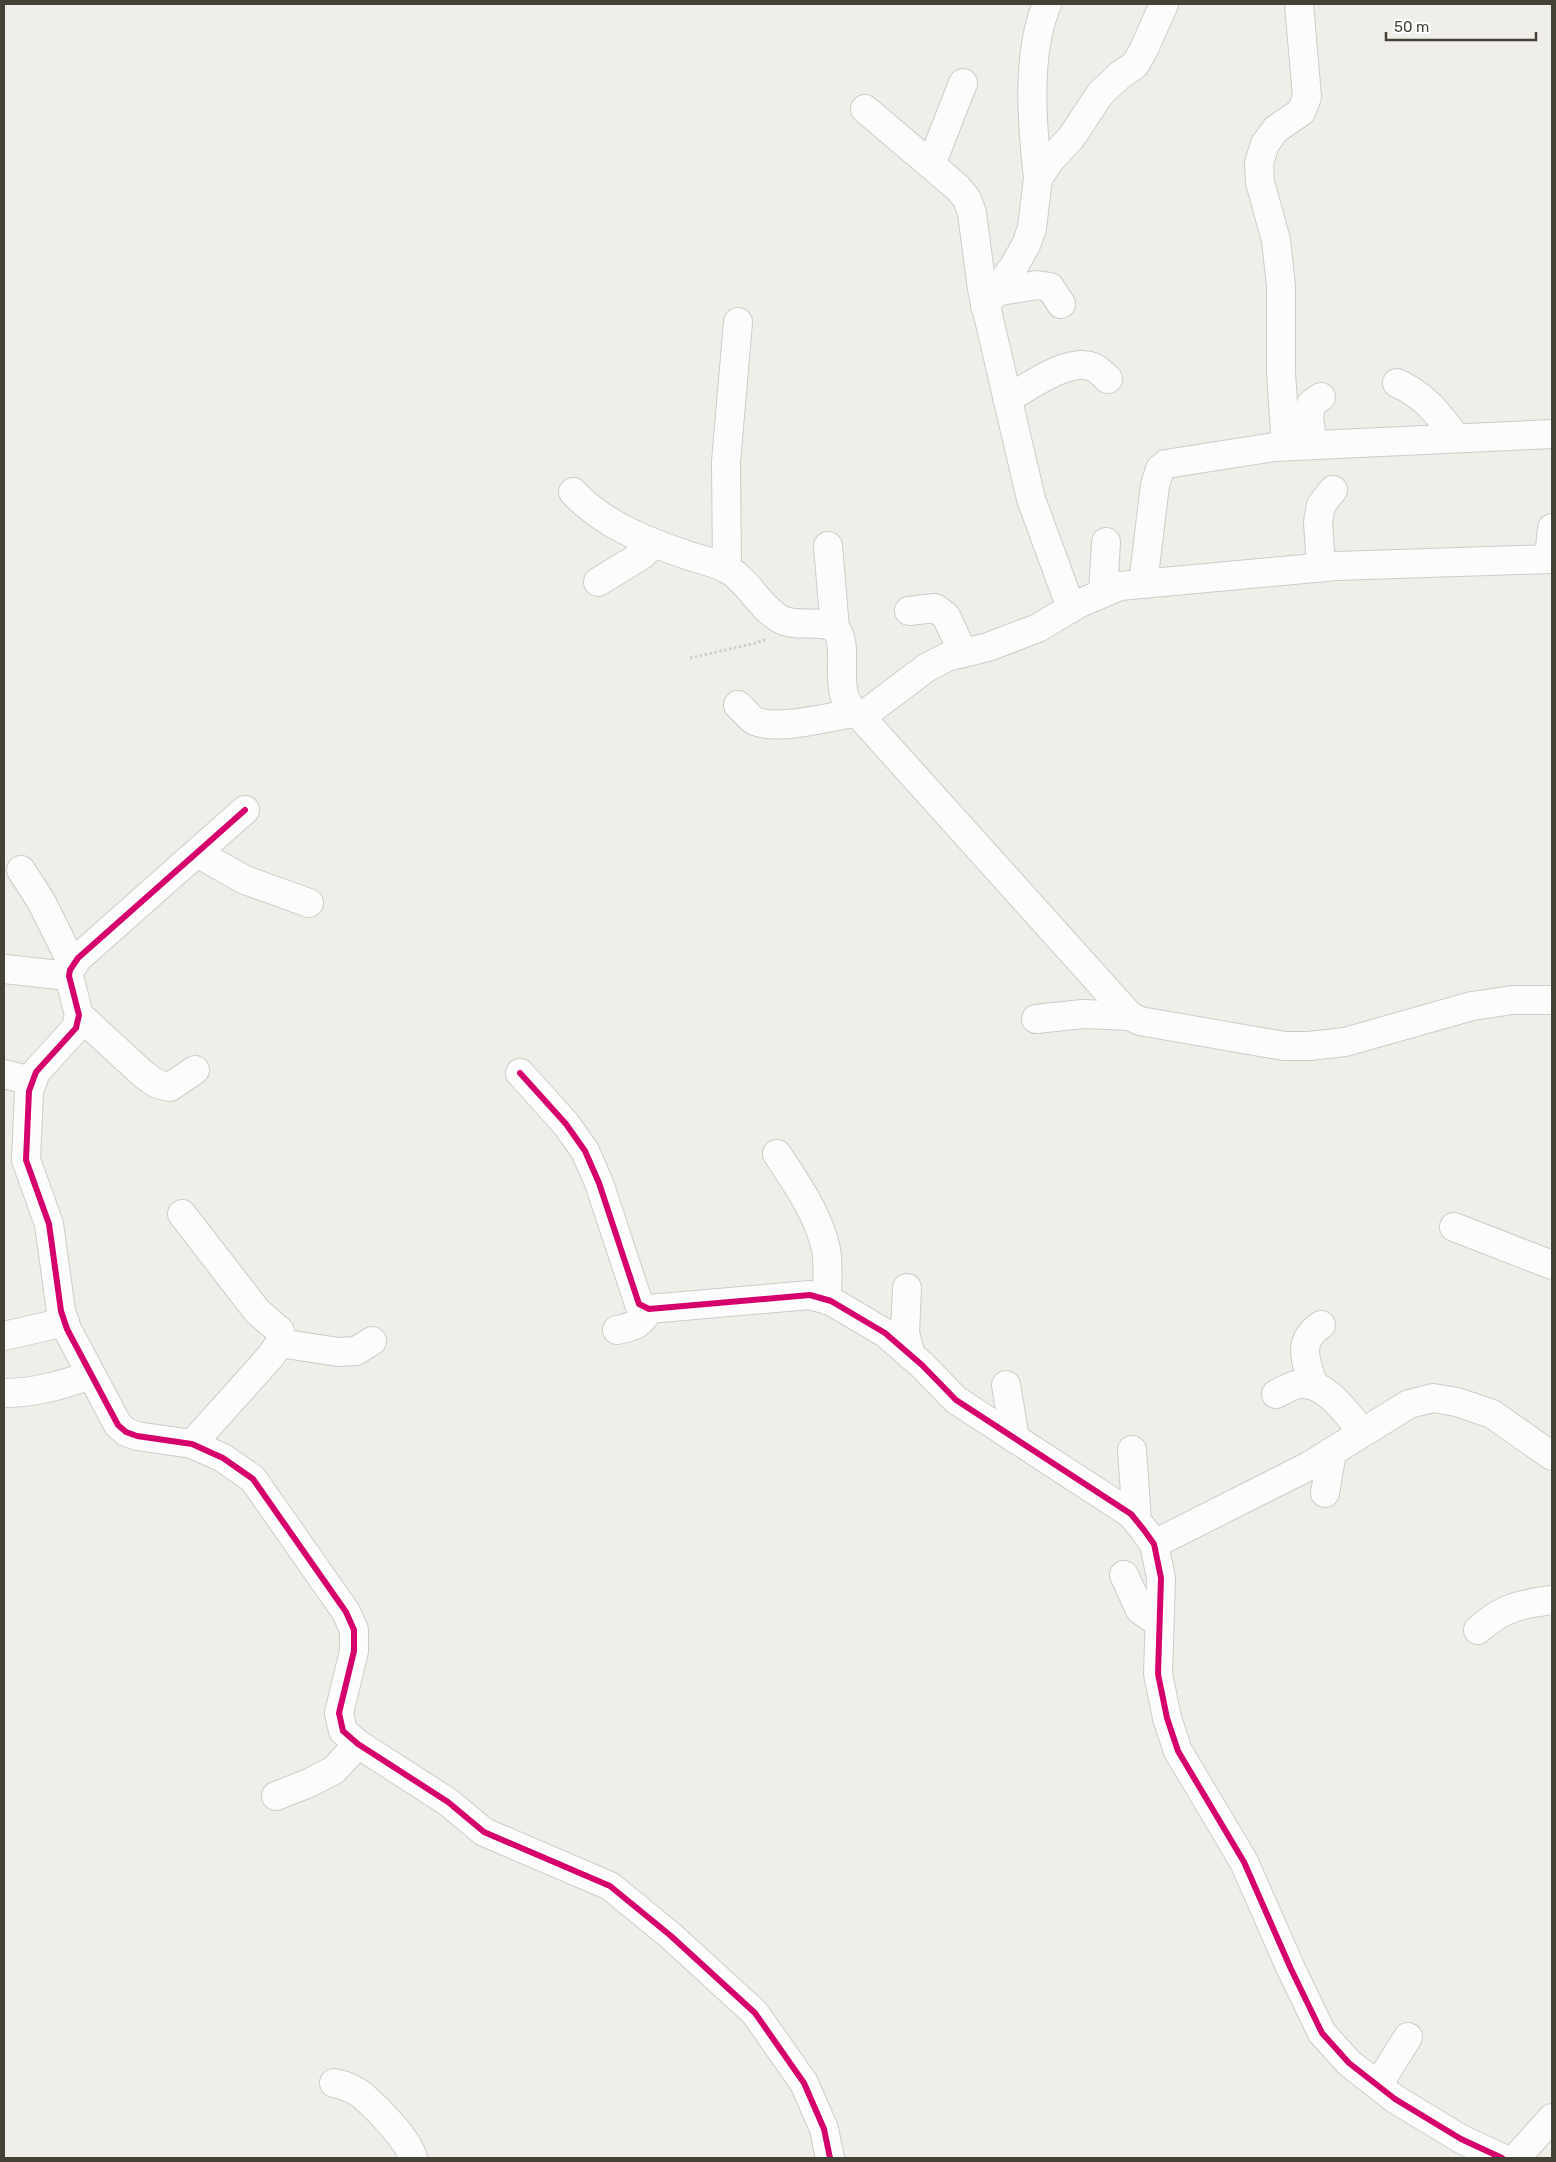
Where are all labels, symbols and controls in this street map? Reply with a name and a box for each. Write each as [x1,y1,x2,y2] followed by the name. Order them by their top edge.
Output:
[1386,10,1536,42] scale bar
[1394,18,1429,36] text: 50 m

